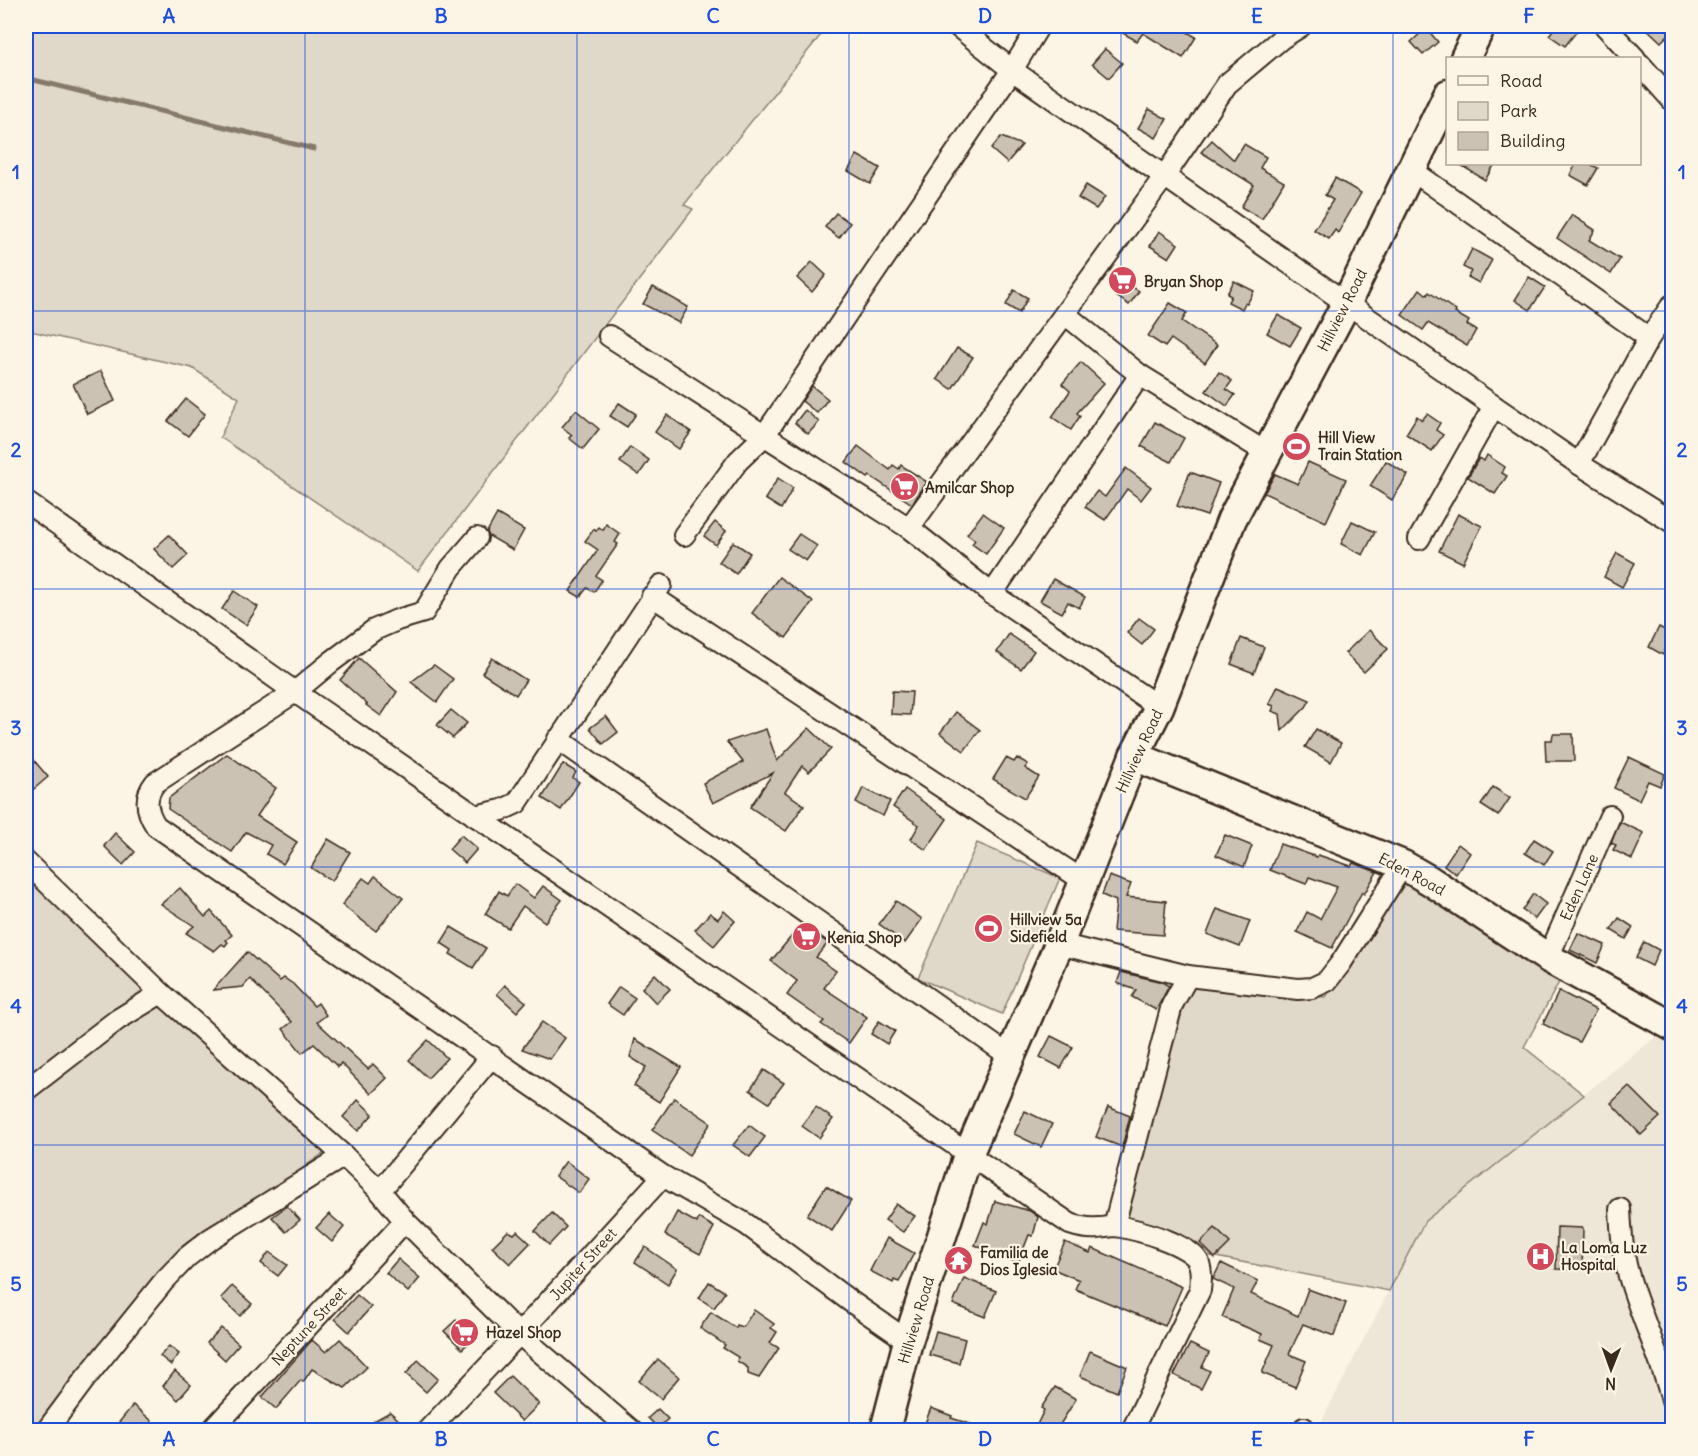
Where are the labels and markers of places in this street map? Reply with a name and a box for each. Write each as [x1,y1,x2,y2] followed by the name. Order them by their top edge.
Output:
[1107,265,1139,297] supermarket icon: Bryan Shop
[1144,272,1224,292] place label: Bryan Shop
[1318,428,1403,464] place label: Hill View Train Station
[1281,430,1313,462] sports icon: Hill View Train Station
[888,471,920,503] supermarket icon: Amilcar Shop
[925,478,1015,498] place label: Amilcar Shop
[1010,910,1083,946] place label: Hillview 5a Sidefield
[973,912,1005,944] sports icon: Hillview 5a Sidefield
[790,921,822,953] supermarket icon: Kenia Shop
[827,928,903,948] place label: Kenia Shop
[1561,1238,1647,1275] place label: La Loma Luz Hospital
[1524,1240,1556,1272] hospital icon: La Loma Luz Hospital
[980,1243,1058,1280] place label: Familia de Dios Iglesia
[943,1245,975,1277] temple icon: Familia de Dios Iglesia
[449,1316,481,1348] supermarket icon: Hazel Shop
[486,1323,562,1343] place label: Hazel Shop

